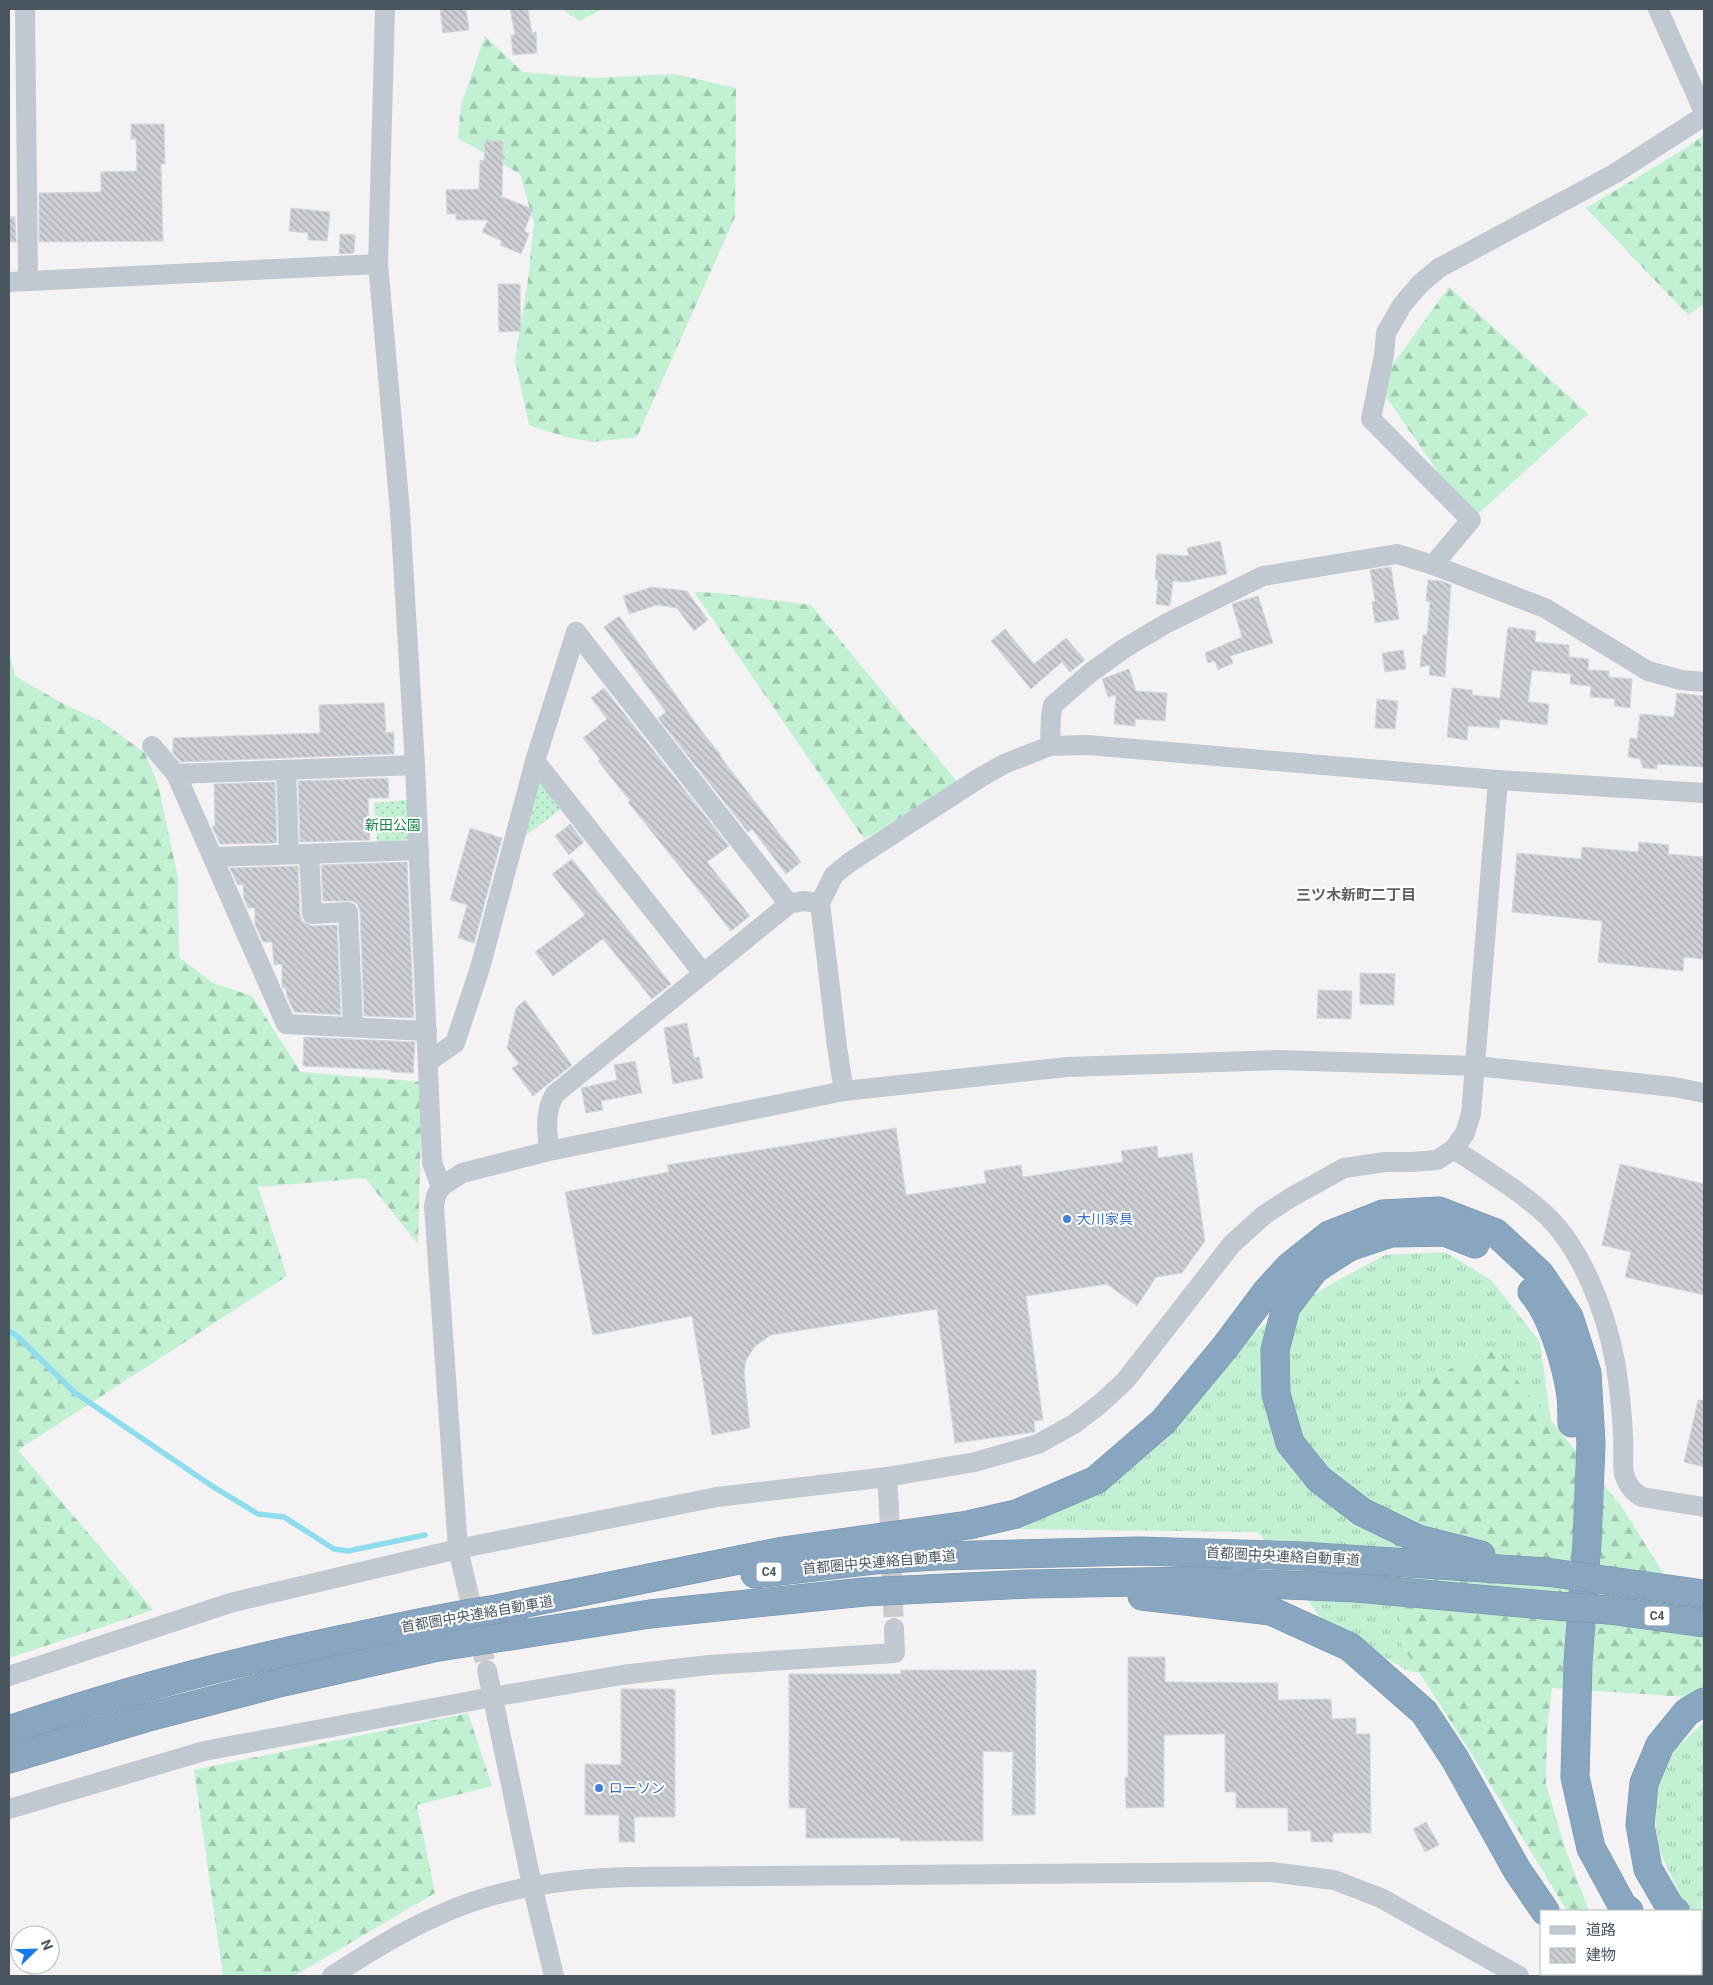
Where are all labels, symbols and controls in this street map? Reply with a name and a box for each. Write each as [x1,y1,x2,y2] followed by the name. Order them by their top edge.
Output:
[365,817,421,833] park label: 新田公園
[1296,886,1416,904] district label: 三ツ木新町二丁目
[1077,1211,1133,1227] place label: 大川家具
[1061,1213,1073,1225] marker: 大川家具
[1206,1544,1360,1568] street label: 首都圏中央連絡自動車道
[802,1547,956,1577] street label: 首都圏中央連絡自動車道
[756,1562,782,1581] road number: C4
[400,1593,554,1635] street label: 首都圏中央連絡自動車道
[1644,1606,1670,1625] road number: C4
[609,1780,665,1796] place label: ローソン
[593,1782,605,1794] marker: ローソン
[1540,1910,1703,1975] legend
[1586,1921,1616,1939] text: 道路
[10,1925,60,1975] north arrow
[38,1937,56,1953] text: N
[1586,1946,1616,1964] text: 建物

